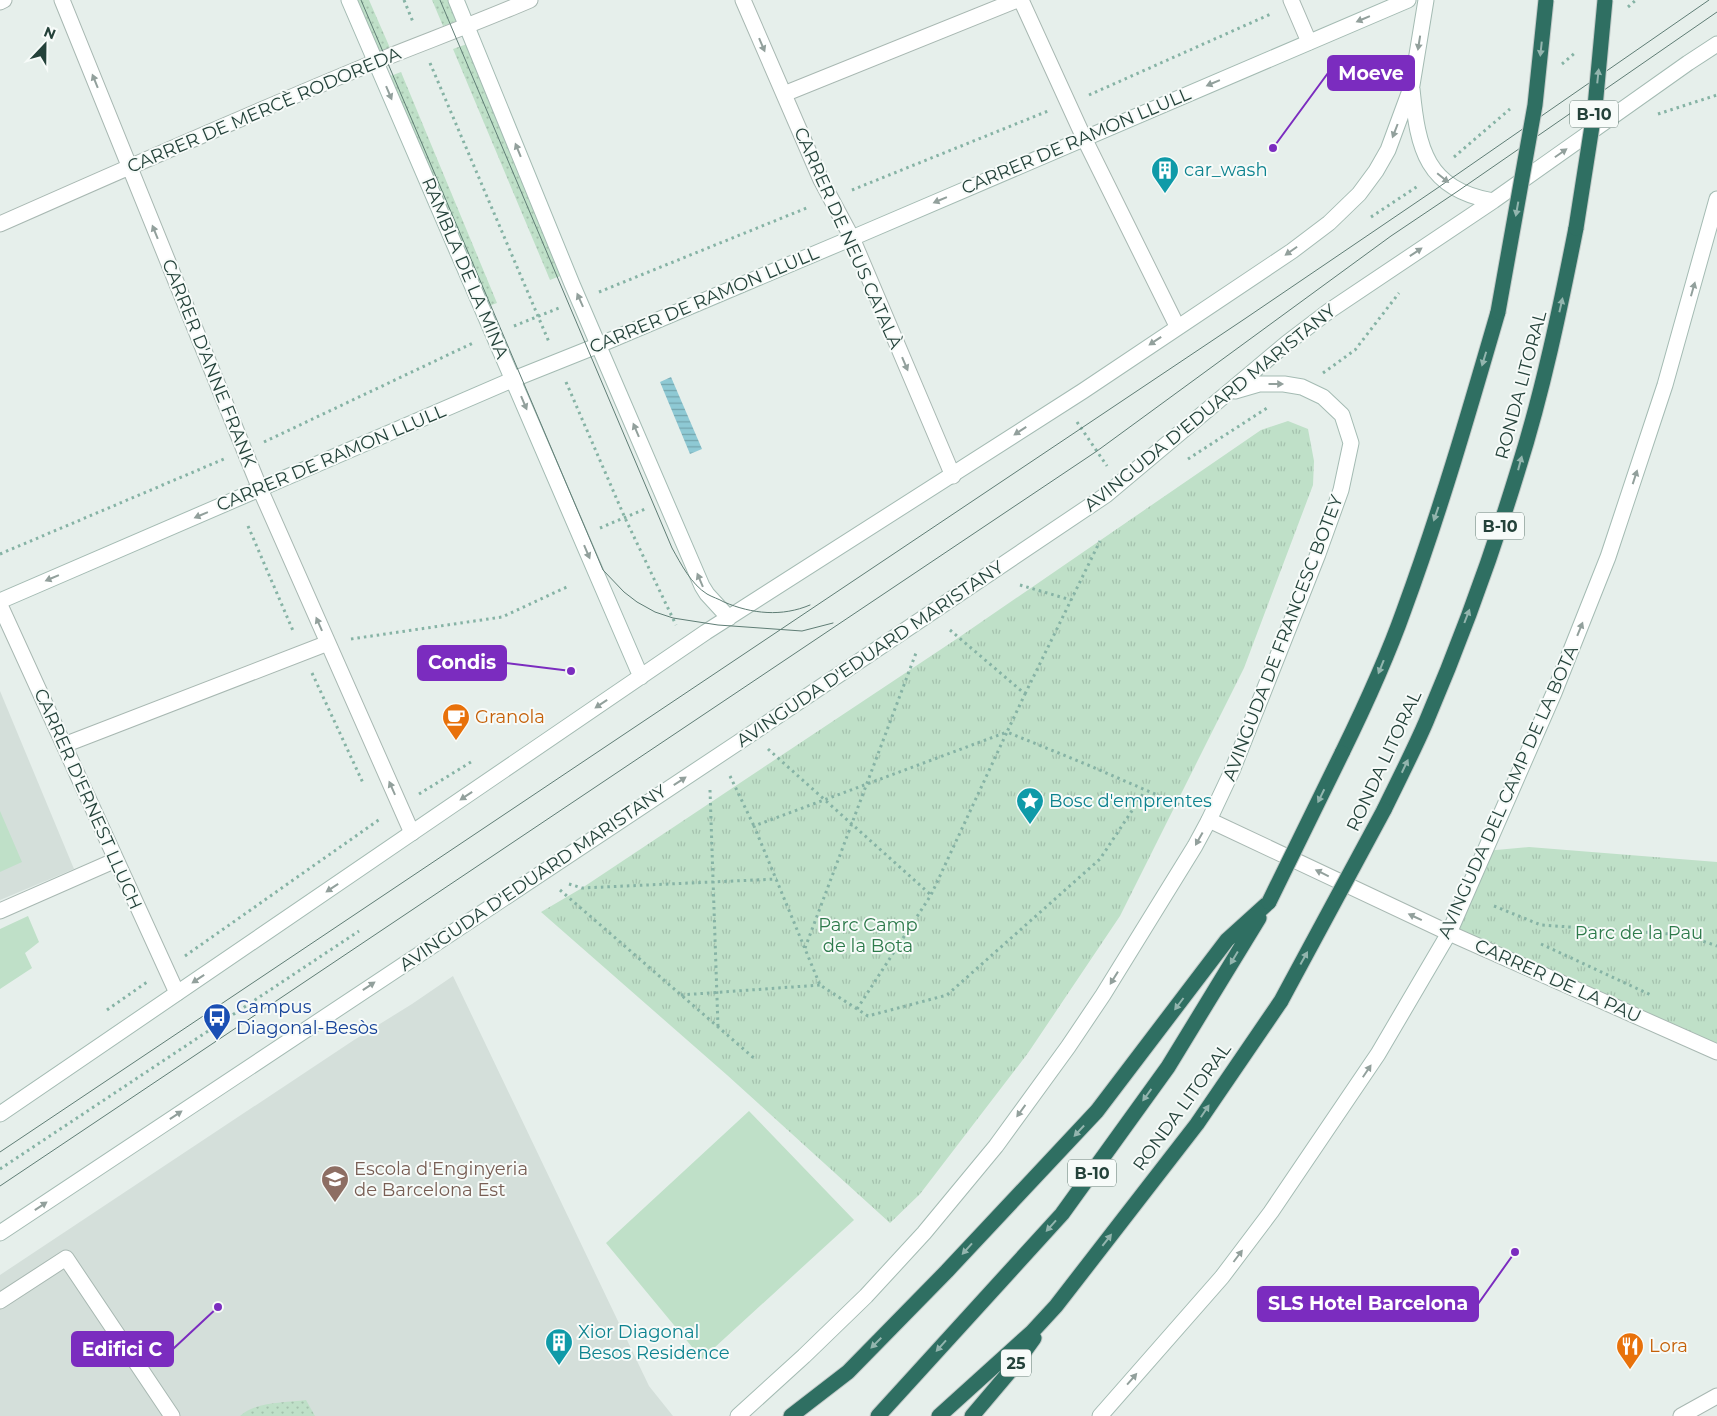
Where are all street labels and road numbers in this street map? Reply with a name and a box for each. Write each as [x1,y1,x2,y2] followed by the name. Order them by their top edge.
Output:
[124,42,404,178] street label: CARRER DE MERCÈ RODOREDA
[958,83,1194,199] street label: CARRER DE RAMON LLULL
[1570,100,1618,128] road number: B-10
[789,124,907,352] street label: CARRER DE NEUS CATALÀ
[417,174,513,362] street label: RAMBLA DE LA MINA
[586,242,822,358] street label: CARRER DE RAMON LLULL
[157,256,261,470] street label: CARRER D'ANNE FRANK
[1080,299,1341,516] street label: AVINGUDA D'EDUARD MARISTANY
[1491,308,1552,462] street label: RONDA LITORAL
[213,400,449,516] street label: CARRER DE RAMON LLULL
[1218,492,1348,784] street label: AVINGUDA DE FRANCESC BOTEY
[1476,512,1524,540] road number: B-10
[732,556,1008,752] street label: AVINGUDA D'EDUARD MARISTANY
[1433,642,1583,942] street label: AVINGUDA DEL CAMP DE LA BOTA
[29,685,147,913] street label: CARRER D'ERNEST LLUCH
[1342,687,1426,835] street label: RONDA LITORAL
[395,780,671,976] street label: AVINGUDA D'EDUARD MARISTANY
[1471,934,1645,1028] street label: CARRER DE LA PAU
[1128,1038,1236,1175] street label: RONDA LITORAL
[1068,1160,1116,1186] road number: B-10
[1001,1350,1031,1376] road number: 25

